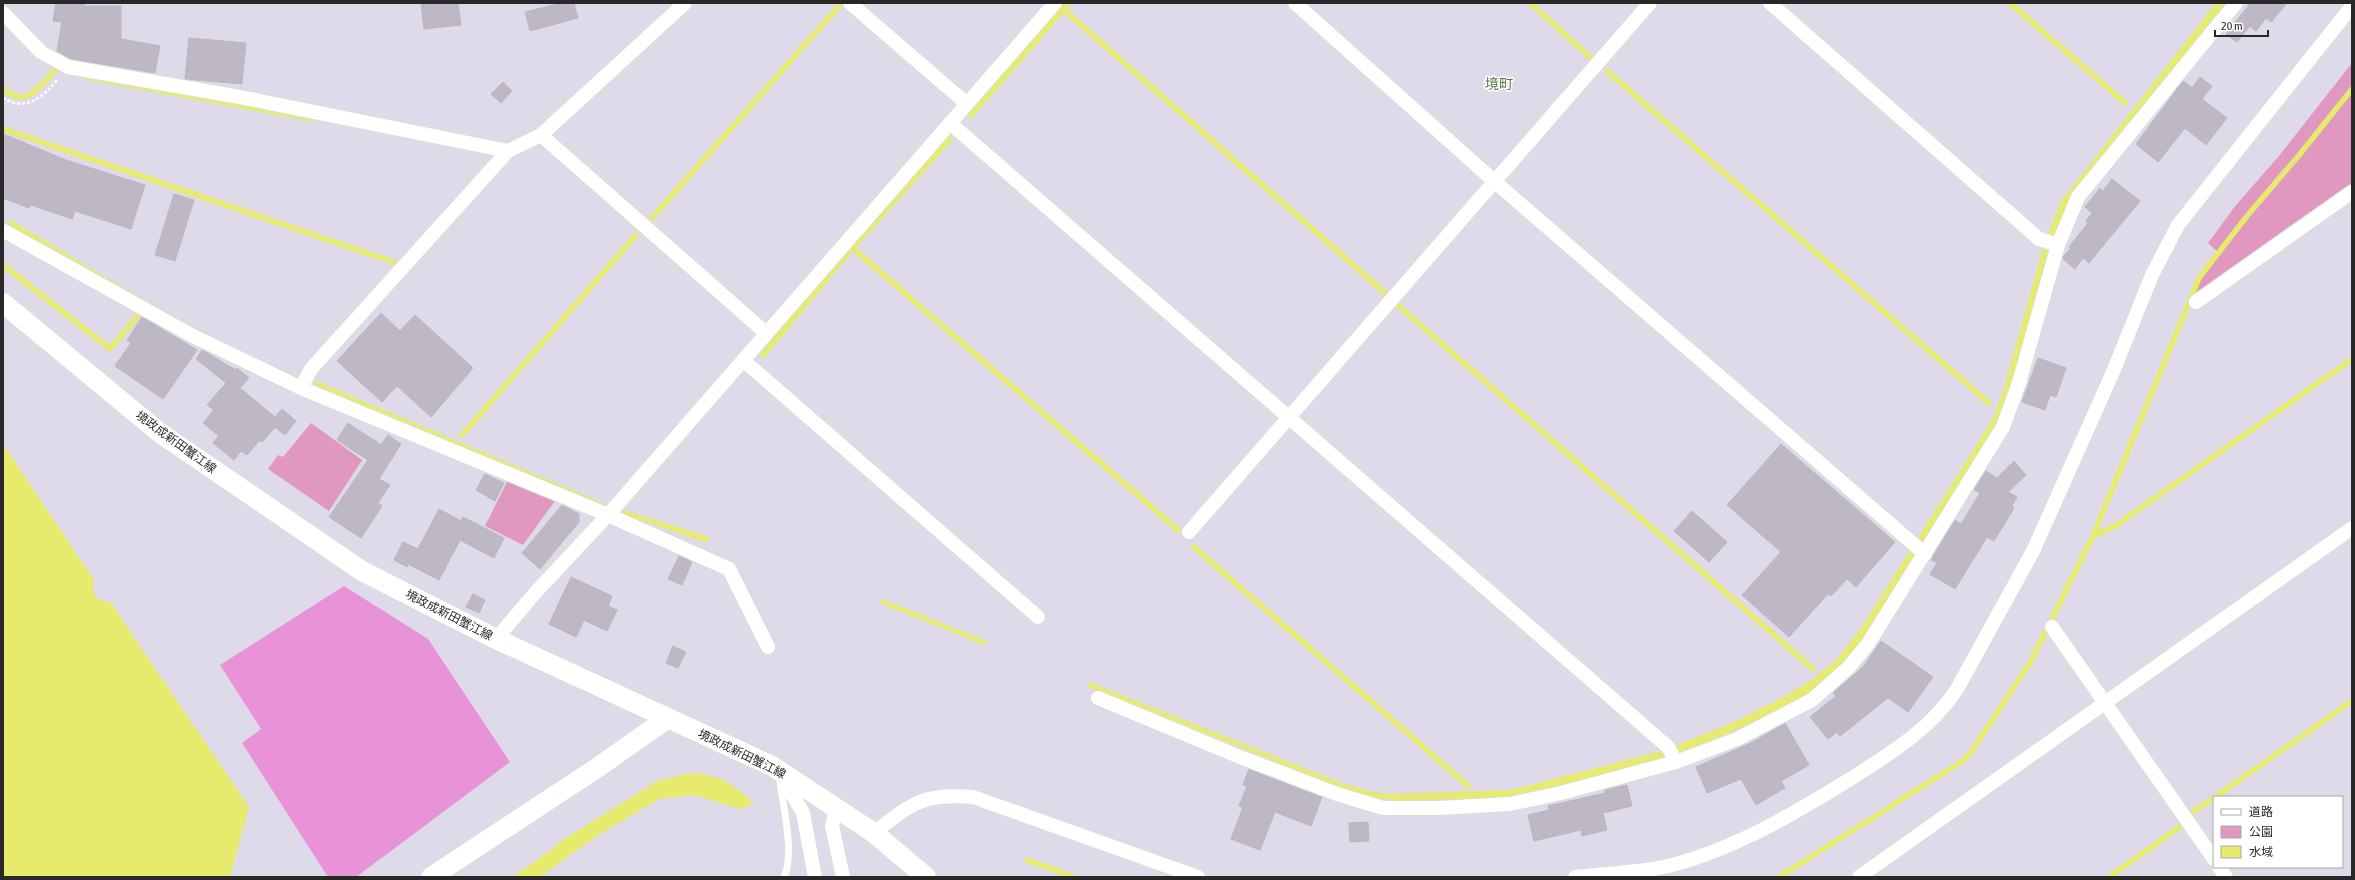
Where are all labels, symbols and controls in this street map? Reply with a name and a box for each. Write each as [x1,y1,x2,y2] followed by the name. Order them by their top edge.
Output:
[2215,12,2268,38] scale bar
[2221,19,2243,33] text: 20 m
[1485,76,1513,92] district label: 境町
[133,408,219,476] street label: 境政成新田蟹江線
[403,587,495,643] street label: 境政成新田蟹江線
[696,727,788,781] street label: 境政成新田蟹江線
[2213,796,2343,868] legend
[2249,805,2273,819] text: 道路
[2249,825,2273,839] text: 公園
[2249,845,2273,859] text: 水域

